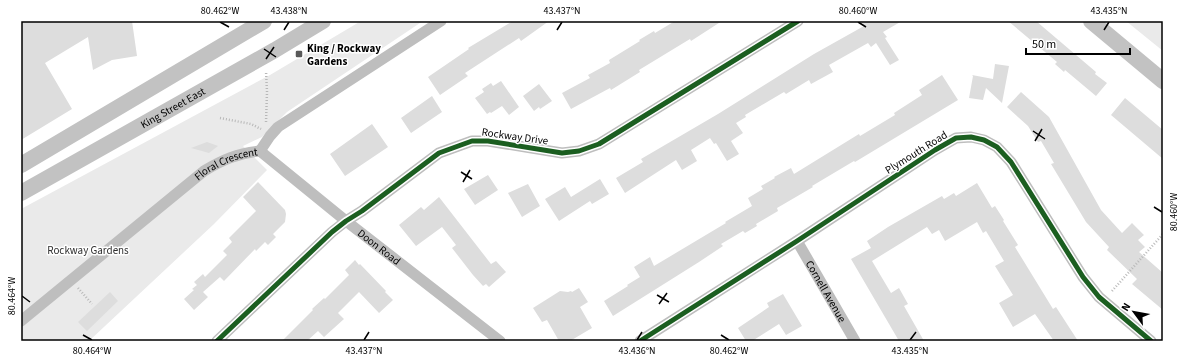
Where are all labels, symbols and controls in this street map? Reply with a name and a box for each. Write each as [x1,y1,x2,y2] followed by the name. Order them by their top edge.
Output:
[201,4,239,18] text: 80.462°W
[270,4,308,18] text: 43.438°N
[543,4,581,18] text: 43.437°N
[839,4,877,18] text: 80.460°W
[1090,4,1128,18] text: 43.435°N
[1026,30,1130,56] scale bar
[1032,36,1056,53] text: 50 m
[307,41,381,69] place label: King / Rockway Gardens
[294,49,304,59] marker: King / Rockway Gardens
[138,84,208,132] street label: King Street East
[481,124,550,149] street label: Rockway Drive
[882,127,950,178] street label: Plymouth Road
[191,144,259,184] street label: Floral Crescent
[1167,193,1181,231] text: 80.460°W
[354,226,403,269] street label: Doon Road
[47,243,129,258] park label: Rockway Gardens
[802,258,850,326] street label: Cornell Avenue
[5,277,19,315] text: 80.464°W
[1114,292,1154,332] north arrow
[1118,300,1134,314] text: N
[73,344,111,358] text: 80.464°W
[345,344,383,358] text: 43.437°N
[618,344,656,358] text: 43.436°N
[710,344,748,358] text: 80.462°W
[891,344,929,358] text: 43.435°N

